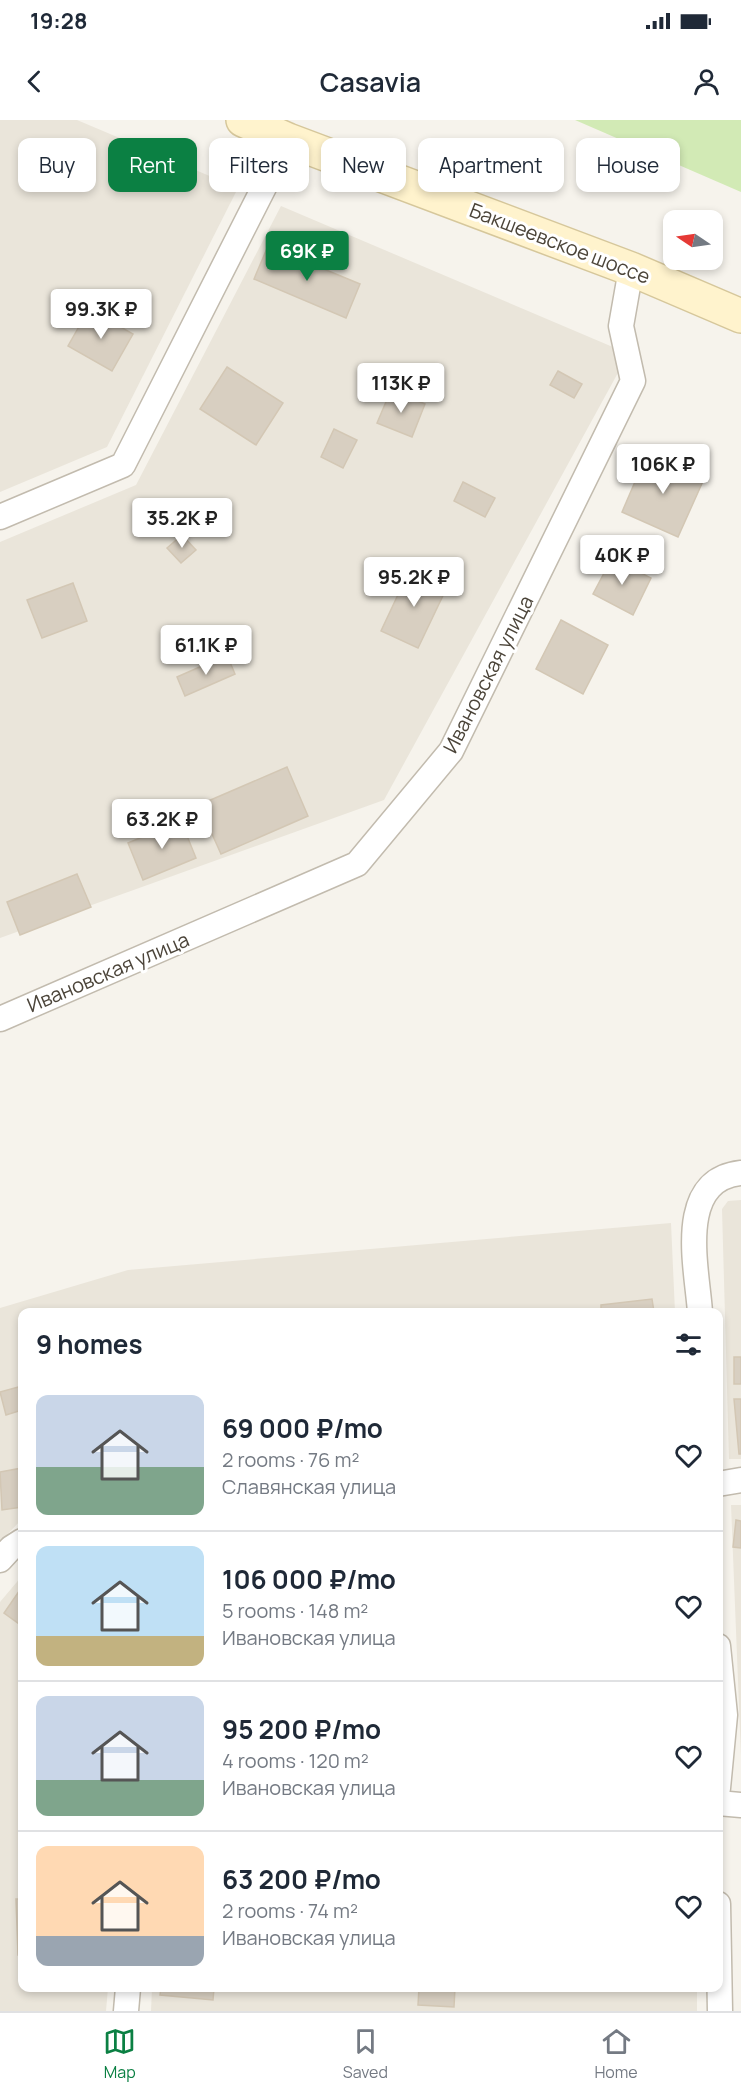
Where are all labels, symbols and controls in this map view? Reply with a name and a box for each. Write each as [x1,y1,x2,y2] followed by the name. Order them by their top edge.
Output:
[30,6,87,36] text: 19:28
[320,63,421,100] text: Casavia
[18,65,51,98] icon: back
[690,65,723,98] icon: person
[18,138,96,192] chip: Buy
[108,138,197,192] chip: Rent
[209,138,309,192] chip: Filters
[321,138,406,192] chip: New
[418,138,564,192] chip: Apartment
[576,138,680,192] chip: House
[466,196,654,290] street label: Бакшеевское шоссе
[663,210,723,270] north arrow
[663,210,723,270] map controls
[265,231,349,282] pin: 69K ₽
[280,237,334,264] text: 69K ₽
[46,289,156,340] pin: 99.3K ₽
[65,295,137,322] text: 99.3K ₽
[352,363,450,414] pin: 113K ₽
[371,369,431,396] text: 113K ₽
[614,444,712,495] pin: 106K ₽
[631,450,695,477] text: 106K ₽
[127,498,237,549] pin: 35.2K ₽
[146,504,218,531] text: 35.2K ₽
[580,535,664,586] pin: 40K ₽
[594,541,650,568] text: 40K ₽
[359,557,469,608] pin: 95.2K ₽
[378,563,450,590] text: 95.2K ₽
[437,591,539,757] street label: Ивановская улица
[151,625,261,676] pin: 61.1K ₽
[175,631,237,658] text: 61.1K ₽
[107,799,217,850] pin: 63.2K ₽
[126,805,198,832] text: 63.2K ₽
[23,926,193,1018] street label: Ивановская улица
[36,1326,143,1362] text: 9 homes
[672,1328,705,1361] icon: filters
[222,1410,383,1446] text: 69 000 ₽/mo
[84,1419,156,1491] icon: home
[672,1439,705,1472] icon: heart
[222,1446,359,1473] text: 2 rooms · 76 m²
[222,1473,396,1500] text: Славянская улица
[222,1561,396,1597] text: 106 000 ₽/mo
[84,1570,156,1642] icon: home
[672,1590,705,1623] icon: heart
[222,1597,368,1624] text: 5 rooms · 148 m²
[222,1624,396,1651] text: Ивановская улица
[222,1711,381,1747] text: 95 200 ₽/mo
[84,1720,156,1792] icon: home
[672,1740,705,1773] icon: heart
[222,1747,369,1774] text: 4 rooms · 120 m²
[222,1774,396,1801] text: Ивановская улица
[222,1861,381,1897] text: 63 200 ₽/mo
[84,1870,156,1942] icon: home
[672,1890,705,1923] icon: heart
[222,1897,358,1924] text: 2 rooms · 74 m²
[222,1924,396,1951] text: Ивановская улица
[103,2025,136,2083] tab: Map
[343,2025,388,2083] tab: Saved
[594,2025,638,2083] tab: Home

